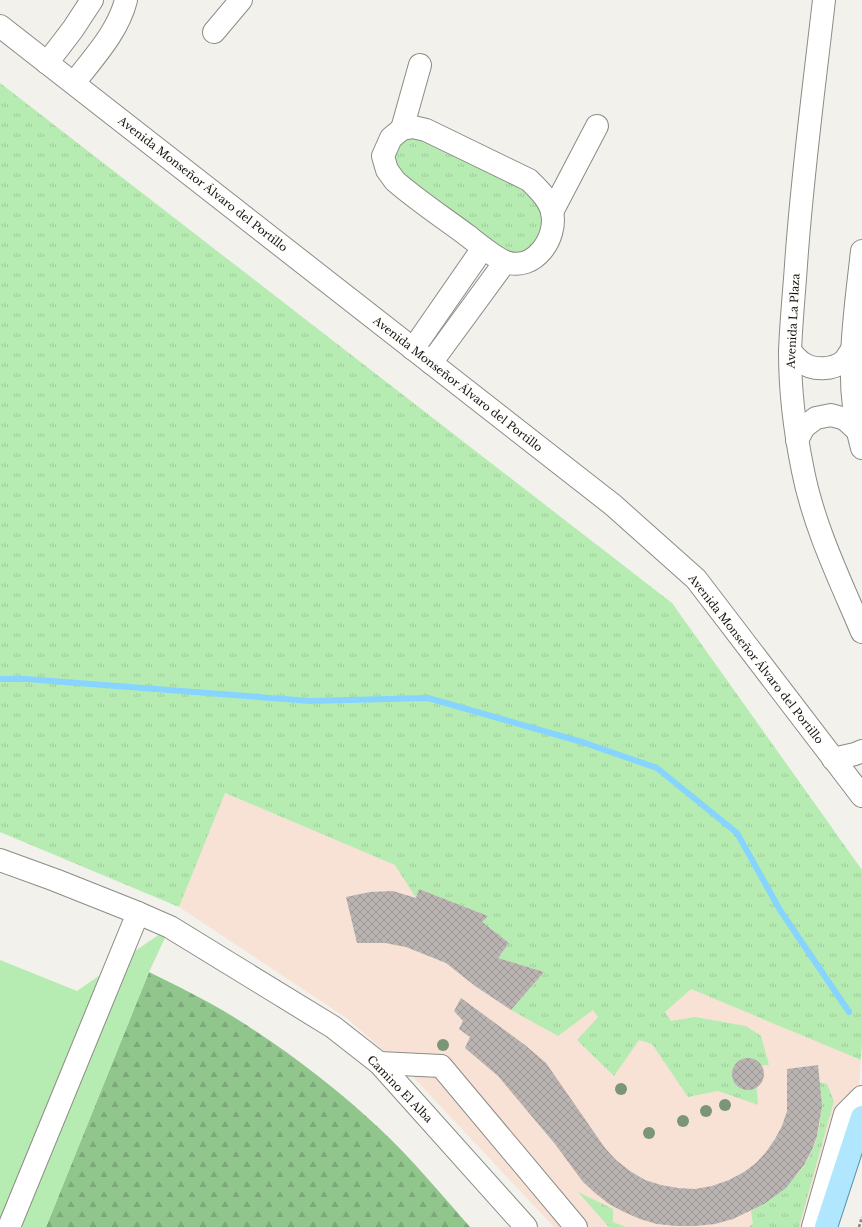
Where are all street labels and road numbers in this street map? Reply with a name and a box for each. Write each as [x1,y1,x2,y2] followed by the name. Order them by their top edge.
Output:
[115,113,291,255] street label: Avenida Monseñor Álvaro del Portillo
[783,272,803,370] street label: Avenida La Plaza
[370,313,546,455] street label: Avenida Monseñor Álvaro del Portillo
[685,571,827,747] street label: Avenida Monseñor Álvaro del Portillo
[364,1052,436,1126] street label: Camino El Alba

